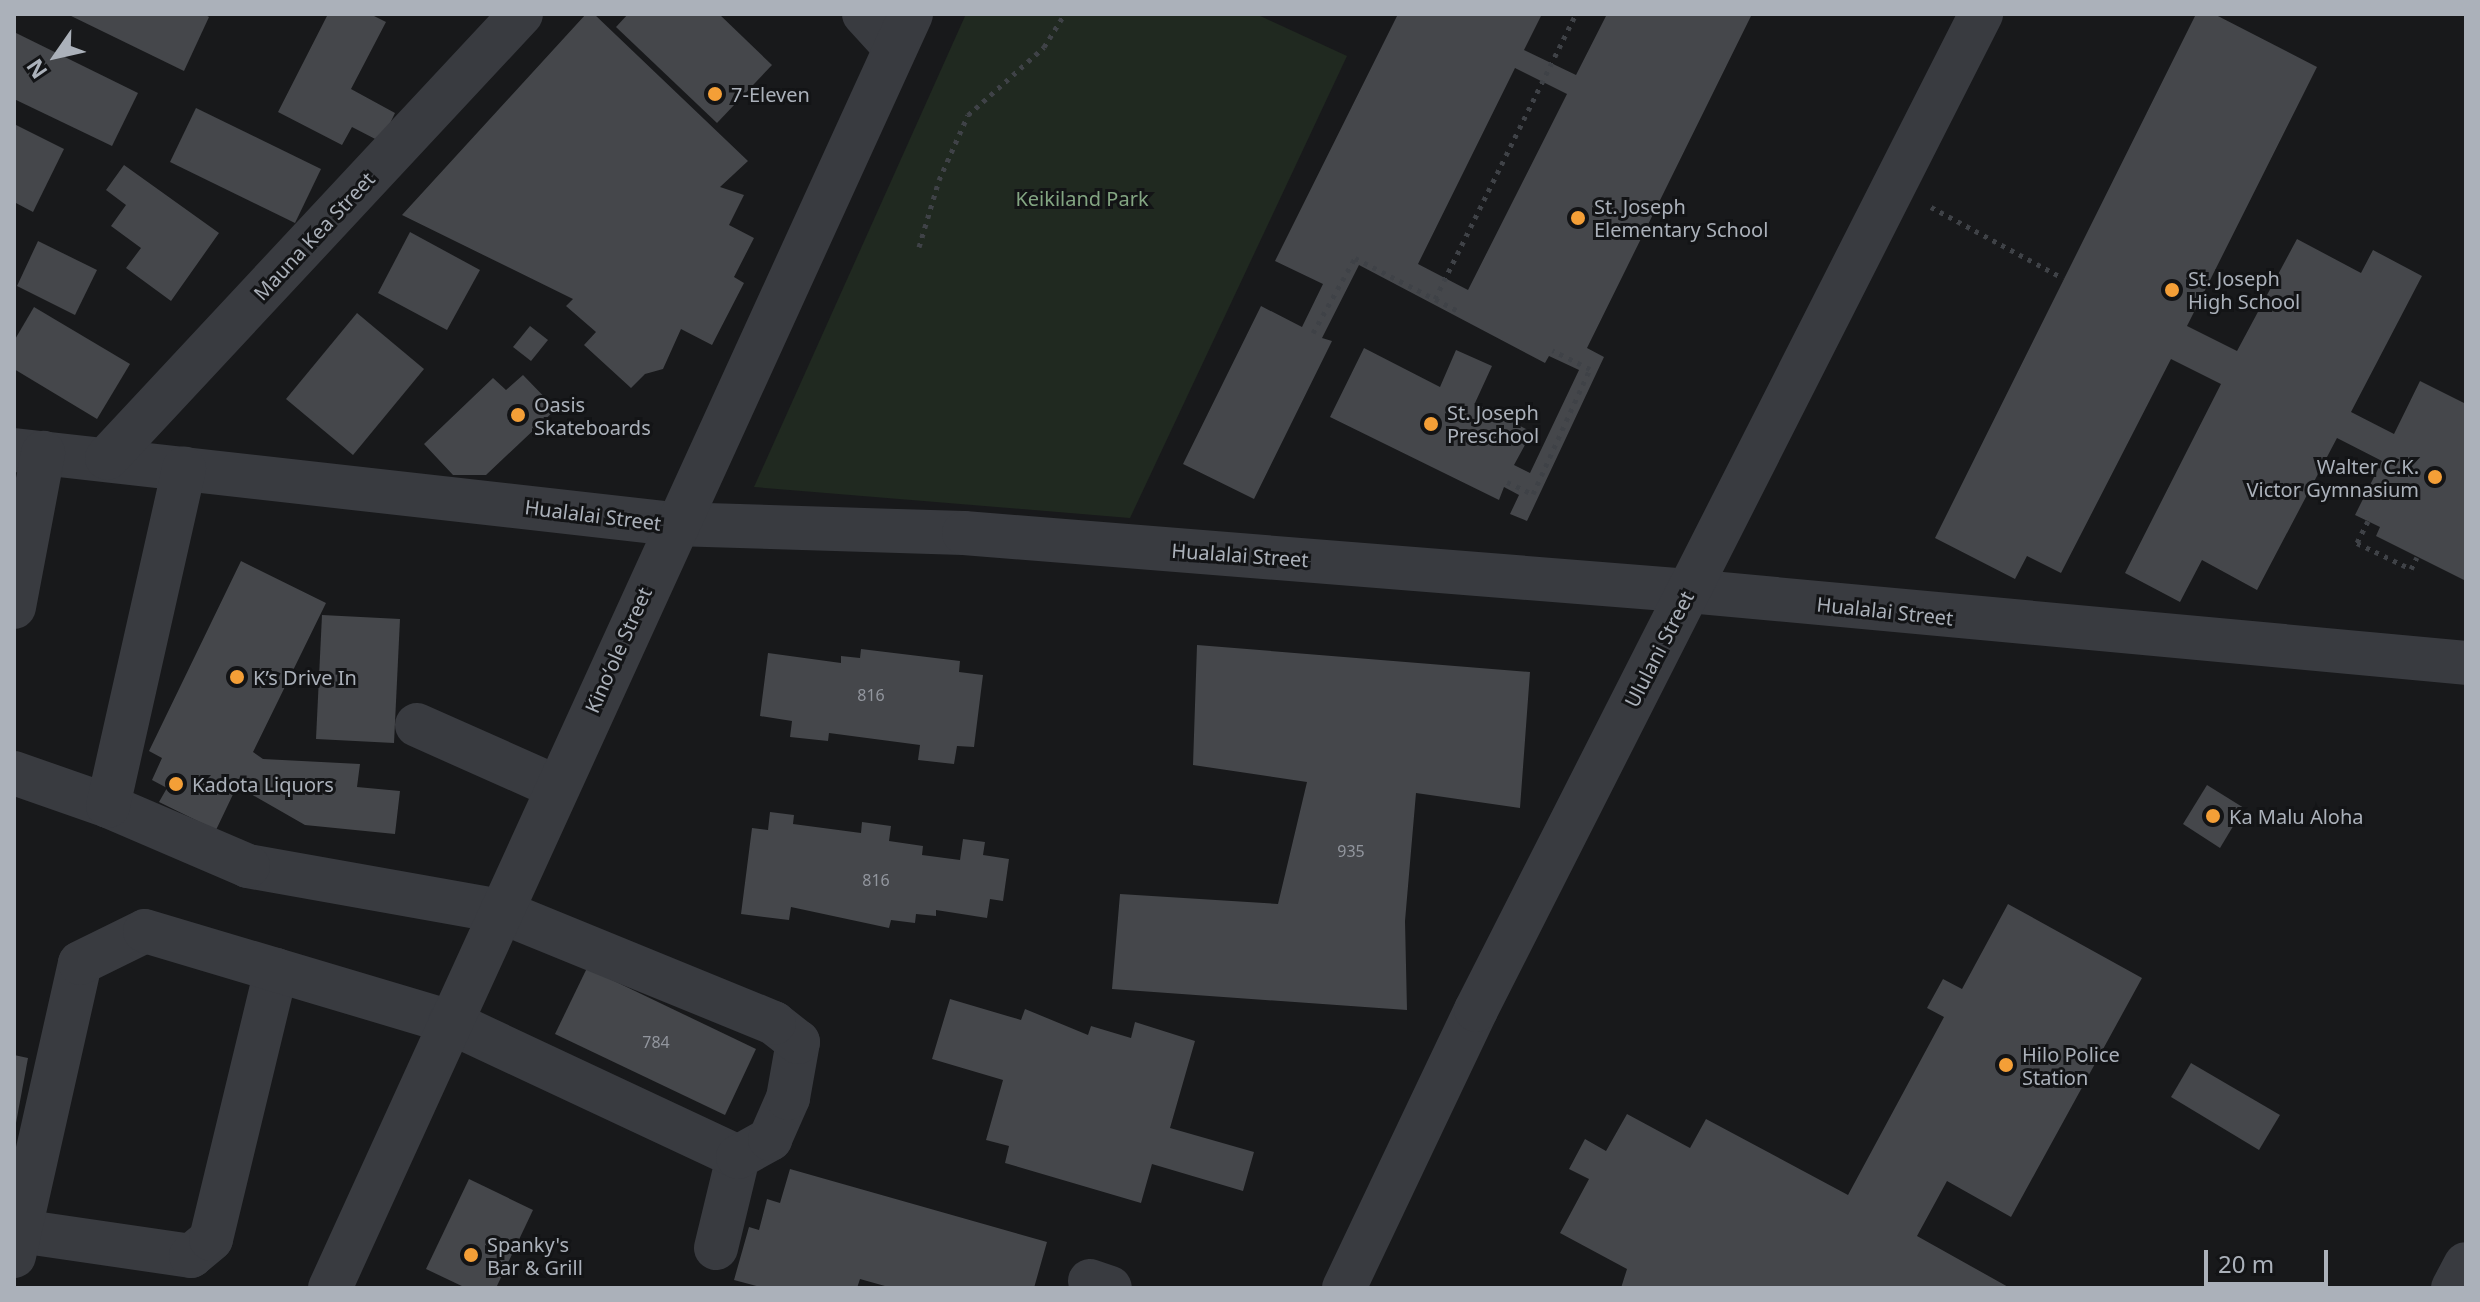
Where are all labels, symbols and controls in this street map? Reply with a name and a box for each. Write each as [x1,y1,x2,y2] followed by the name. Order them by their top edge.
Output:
[16,16,96,96] north arrow
[19,54,54,85] text: N
[731,82,810,106] place label: 7-Eleven
[706,85,724,103] marker: 7-Eleven
[248,167,380,305] street label: Mauna Kea Street
[1015,186,1149,210] park label: Keikiland Park
[1594,194,1768,241] place label: St. Joseph Elementary School
[1569,209,1587,227] marker: St. Joseph Elementary School
[2188,266,2300,313] place label: St. Joseph High School
[2163,281,2181,299] marker: St. Joseph High School
[534,392,651,439] place label: Oasis Skateboards
[1447,400,1539,447] place label: St. Joseph Preschool
[509,406,527,424] marker: Oasis Skateboards
[1422,415,1440,433] marker: St. Joseph Preschool
[2247,454,2419,501] place label: Walter C.K. Victor Gymnasium
[2426,468,2444,486] marker: Walter C.K. Victor Gymnasium
[523,495,663,535] street label: Hualalai Street
[1171,538,1309,572] street label: Hualalai Street
[580,583,656,717] street label: Kinoʻole Street
[1619,587,1699,711] street label: Ululani Street
[1815,592,1955,630] street label: Hualalai Street
[253,665,357,689] place label: K’s Drive In
[228,668,246,686] marker: K’s Drive In
[857,685,885,705] house number: 816
[192,772,334,796] place label: Kadota Liquors
[167,775,185,793] marker: Kadota Liquors
[2229,804,2363,828] place label: Ka Malu Aloha
[2204,807,2222,825] marker: Ka Malu Aloha
[1337,841,1365,861] house number: 935
[862,870,890,890] house number: 816
[642,1032,670,1052] house number: 784
[2022,1042,2120,1089] place label: Hilo Police Station
[1997,1056,2015,1074] marker: Hilo Police Station
[487,1232,583,1279] place label: Spanky's Bar & Grill
[2208,1234,2332,1284] scale bar
[462,1246,480,1264] marker: Spanky's Bar & Grill
[2218,1247,2274,1280] text: 20 m

